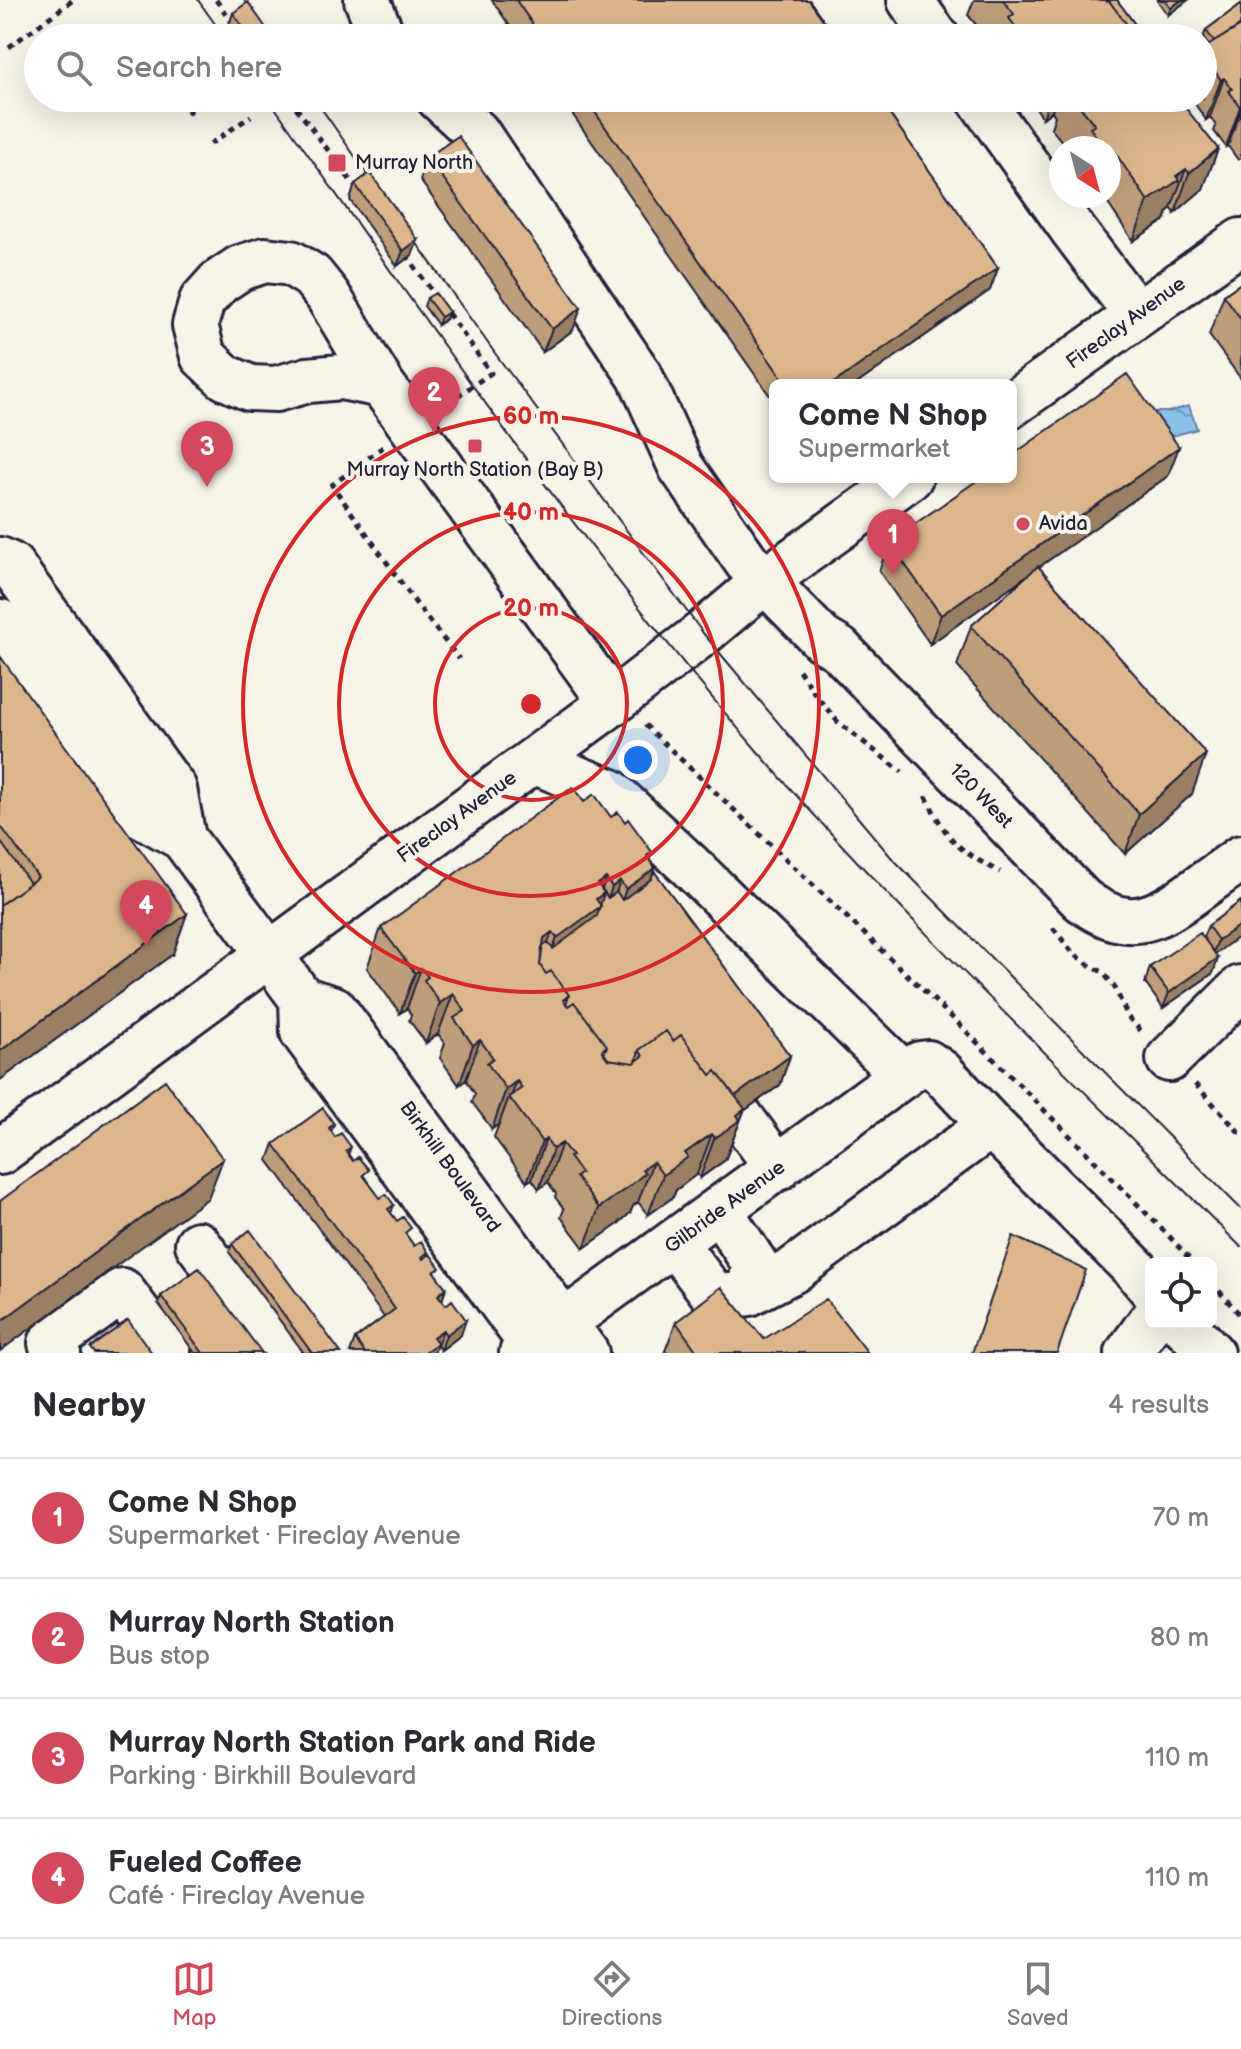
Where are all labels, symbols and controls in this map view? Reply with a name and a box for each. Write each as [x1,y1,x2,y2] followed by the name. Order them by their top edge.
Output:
[24,24,1217,112] search box
[52,46,96,90] icon: search
[116,50,282,86] text: Search here
[1049,136,1121,208] north arrow
[355,151,473,175] place label: Murray North
[326,152,348,174] marker: Murray North
[1062,272,1191,374] street label: Fireclay Avenue
[408,367,460,433] pin: 2
[769,379,1017,483] popup
[799,398,987,434] text: Come N Shop
[503,402,559,431] text: 60 m
[181,421,233,487] pin: 3
[799,434,950,465] text: Supermarket
[466,437,484,455] marker: Murray North Station (Bay B)
[346,458,604,482] place label: Murray North Station (Bay B)
[503,498,559,527] text: 40 m
[867,509,919,575] pin: 1
[1039,512,1088,536] place label: Avida
[1014,515,1032,533] marker: Avida
[503,594,559,623] text: 20 m
[517,690,545,718] centre of rings
[618,740,658,780] your location
[944,759,1018,833] street label: 120 West
[393,766,522,868] street label: Fireclay Avenue
[120,880,172,946] pin: 4
[394,1097,506,1237] street label: Birkhill Boulevard
[660,1155,790,1259] street label: Gilbride Avenue
[1145,1257,1217,1329] map controls
[1145,1257,1217,1329] button: locate
[32,1385,146,1426] text: Nearby
[1108,1390,1209,1421] text: 4 results
[108,1485,297,1521] text: Come N Shop
[53,1503,63,1534] text: 1
[1152,1503,1209,1534] text: 70 m
[108,1521,461,1552] text: Supermarket · Fireclay Avenue
[108,1605,395,1641] text: Murray North Station
[50,1623,66,1654] text: 2
[1150,1623,1209,1654] text: 80 m
[108,1641,210,1672] text: Bus stop
[108,1725,596,1761] text: Murray North Station Park and Ride
[50,1743,66,1774] text: 3
[1145,1743,1209,1774] text: 110 m
[108,1761,416,1792] text: Parking · Birkhill Boulevard
[108,1845,302,1881] text: Fueled Coffee
[50,1863,66,1894] text: 4
[1145,1863,1209,1894] text: 110 m
[108,1881,365,1912] text: Café · Fireclay Avenue
[172,1957,217,2032] tab: Map
[561,1957,662,2032] tab: Directions
[1007,1957,1069,2032] tab: Saved

